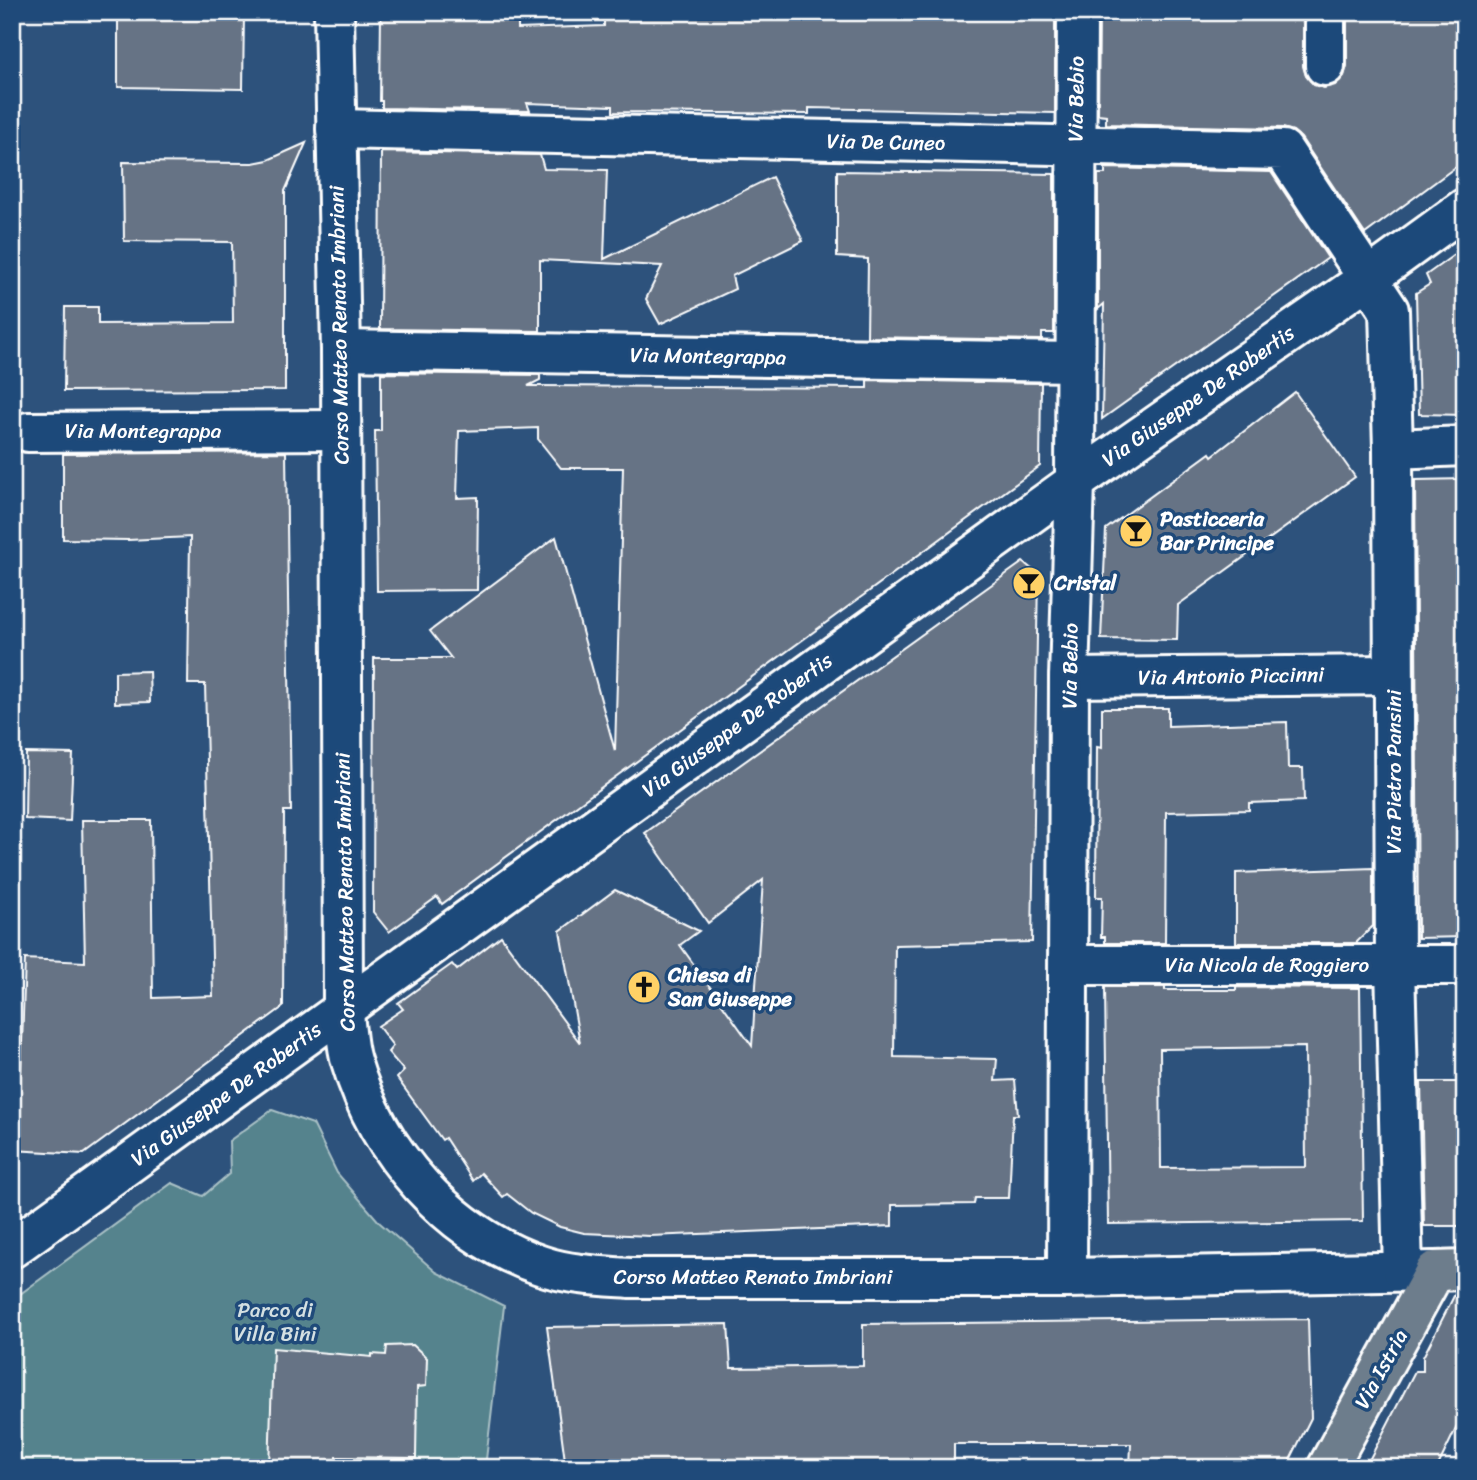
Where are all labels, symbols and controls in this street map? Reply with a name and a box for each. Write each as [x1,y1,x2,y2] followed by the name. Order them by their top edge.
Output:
[1056,55,1096,142] street label: Via Bebio
[826,122,946,162] street label: Via De Cuneo
[318,184,360,465] street label: Corso Matteo Renato Imbriani
[1093,315,1303,477] street label: Via Giuseppe De Robertis
[629,336,787,376] street label: Via Montegrappa
[65,412,222,450] street label: Via Montegrappa
[1160,500,1274,562] place label: Pasticceria Bar Principe
[1117,512,1155,550] bar icon: Pasticceria Bar Principe
[1010,564,1048,602] bar icon: Cristal
[1053,564,1117,602] place label: Cristal
[1050,622,1090,709] street label: Via Bebio
[633,642,841,808] street label: Via Giuseppe De Robertis
[1138,655,1326,697] street label: Via Antonio Piccinni
[1375,689,1413,854] street label: Via Pietro Pansini
[324,751,366,1032] street label: Corso Matteo Renato Imbriani
[1165,946,1370,984] street label: Via Nicola de Roggiero
[667,956,792,1018] place label: Chiesa di San Giuseppe
[625,968,663,1006] church icon: Chiesa di San Giuseppe
[122,1011,330,1177] street label: Via Giuseppe De Robertis
[614,1258,894,1296] street label: Corso Matteo Renato Imbriani
[234,1291,318,1353] park label: Parco di Villa Bini
[1343,1322,1419,1416] street label: Via Istria

